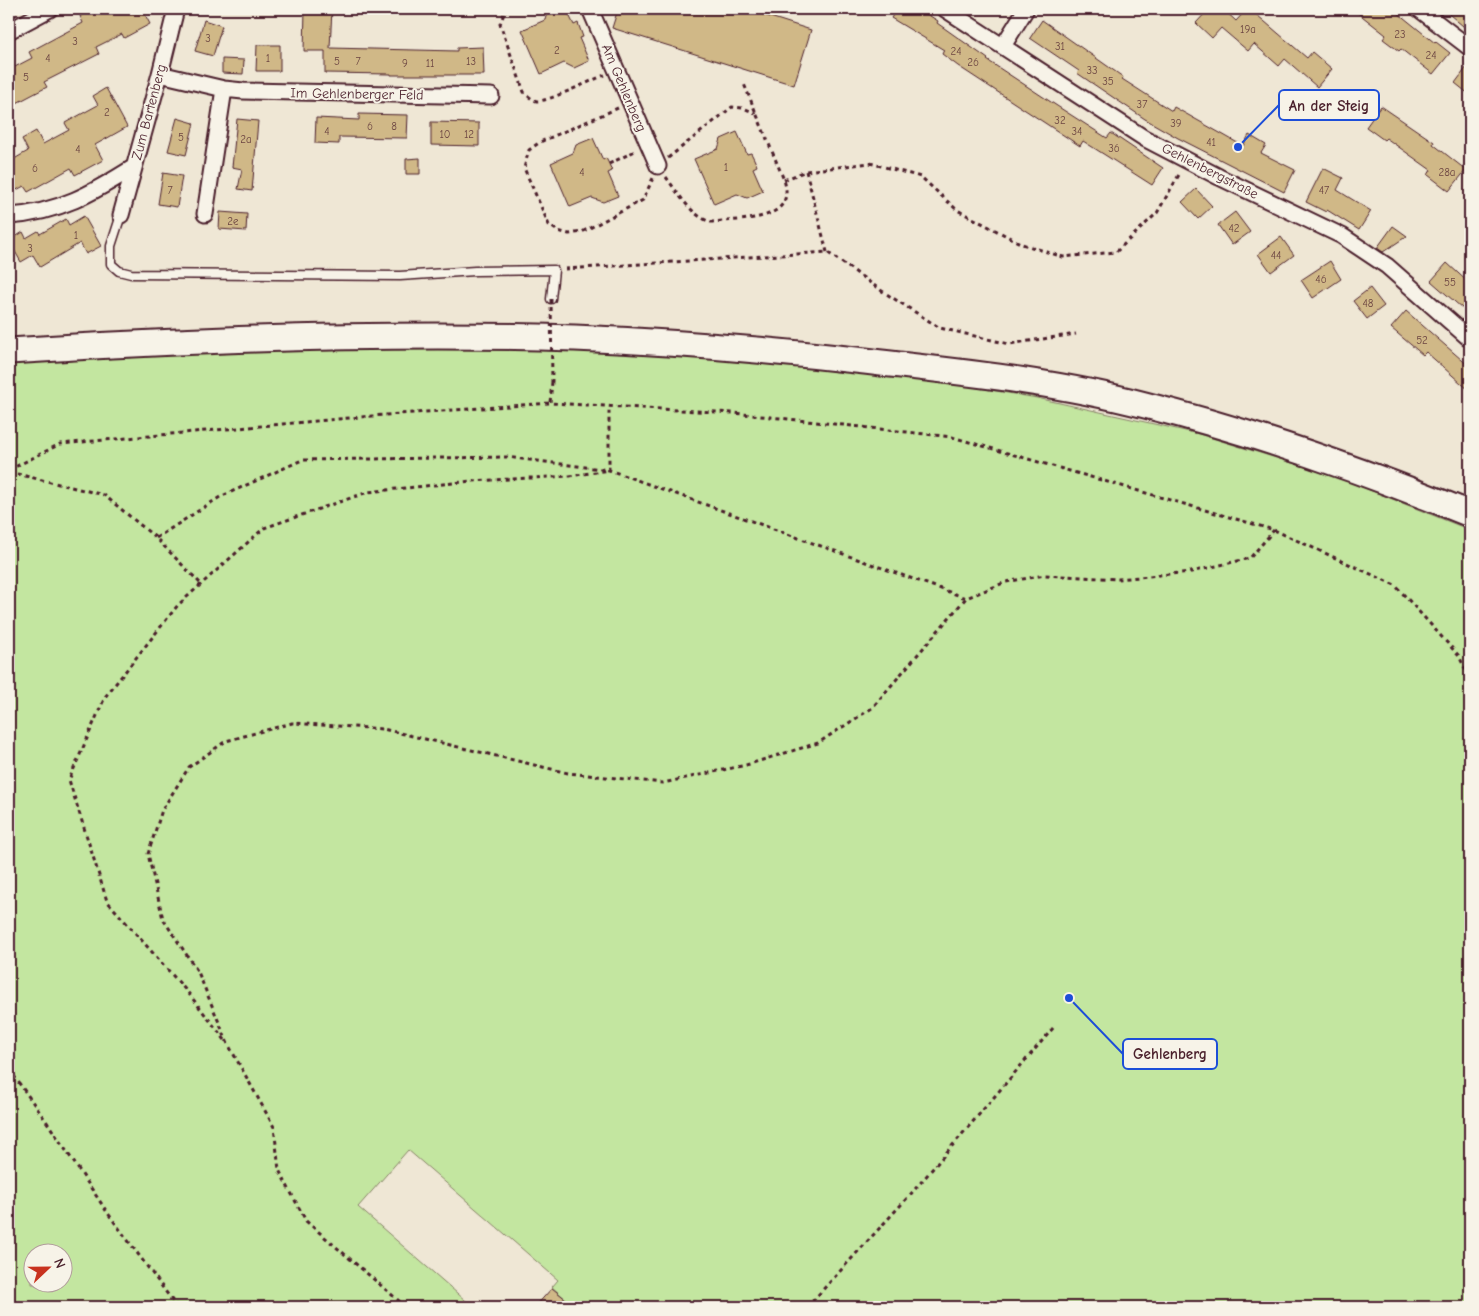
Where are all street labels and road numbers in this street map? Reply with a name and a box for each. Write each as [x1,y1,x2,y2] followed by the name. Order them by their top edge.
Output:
[598,41,650,135] street label: Am Gehlenberg
[128,62,170,162] street label: Zum Bartenberg
[290,84,424,104] street label: Im Gehlenberger Feld
[1159,139,1261,203] street label: Gehlenbergstraße

